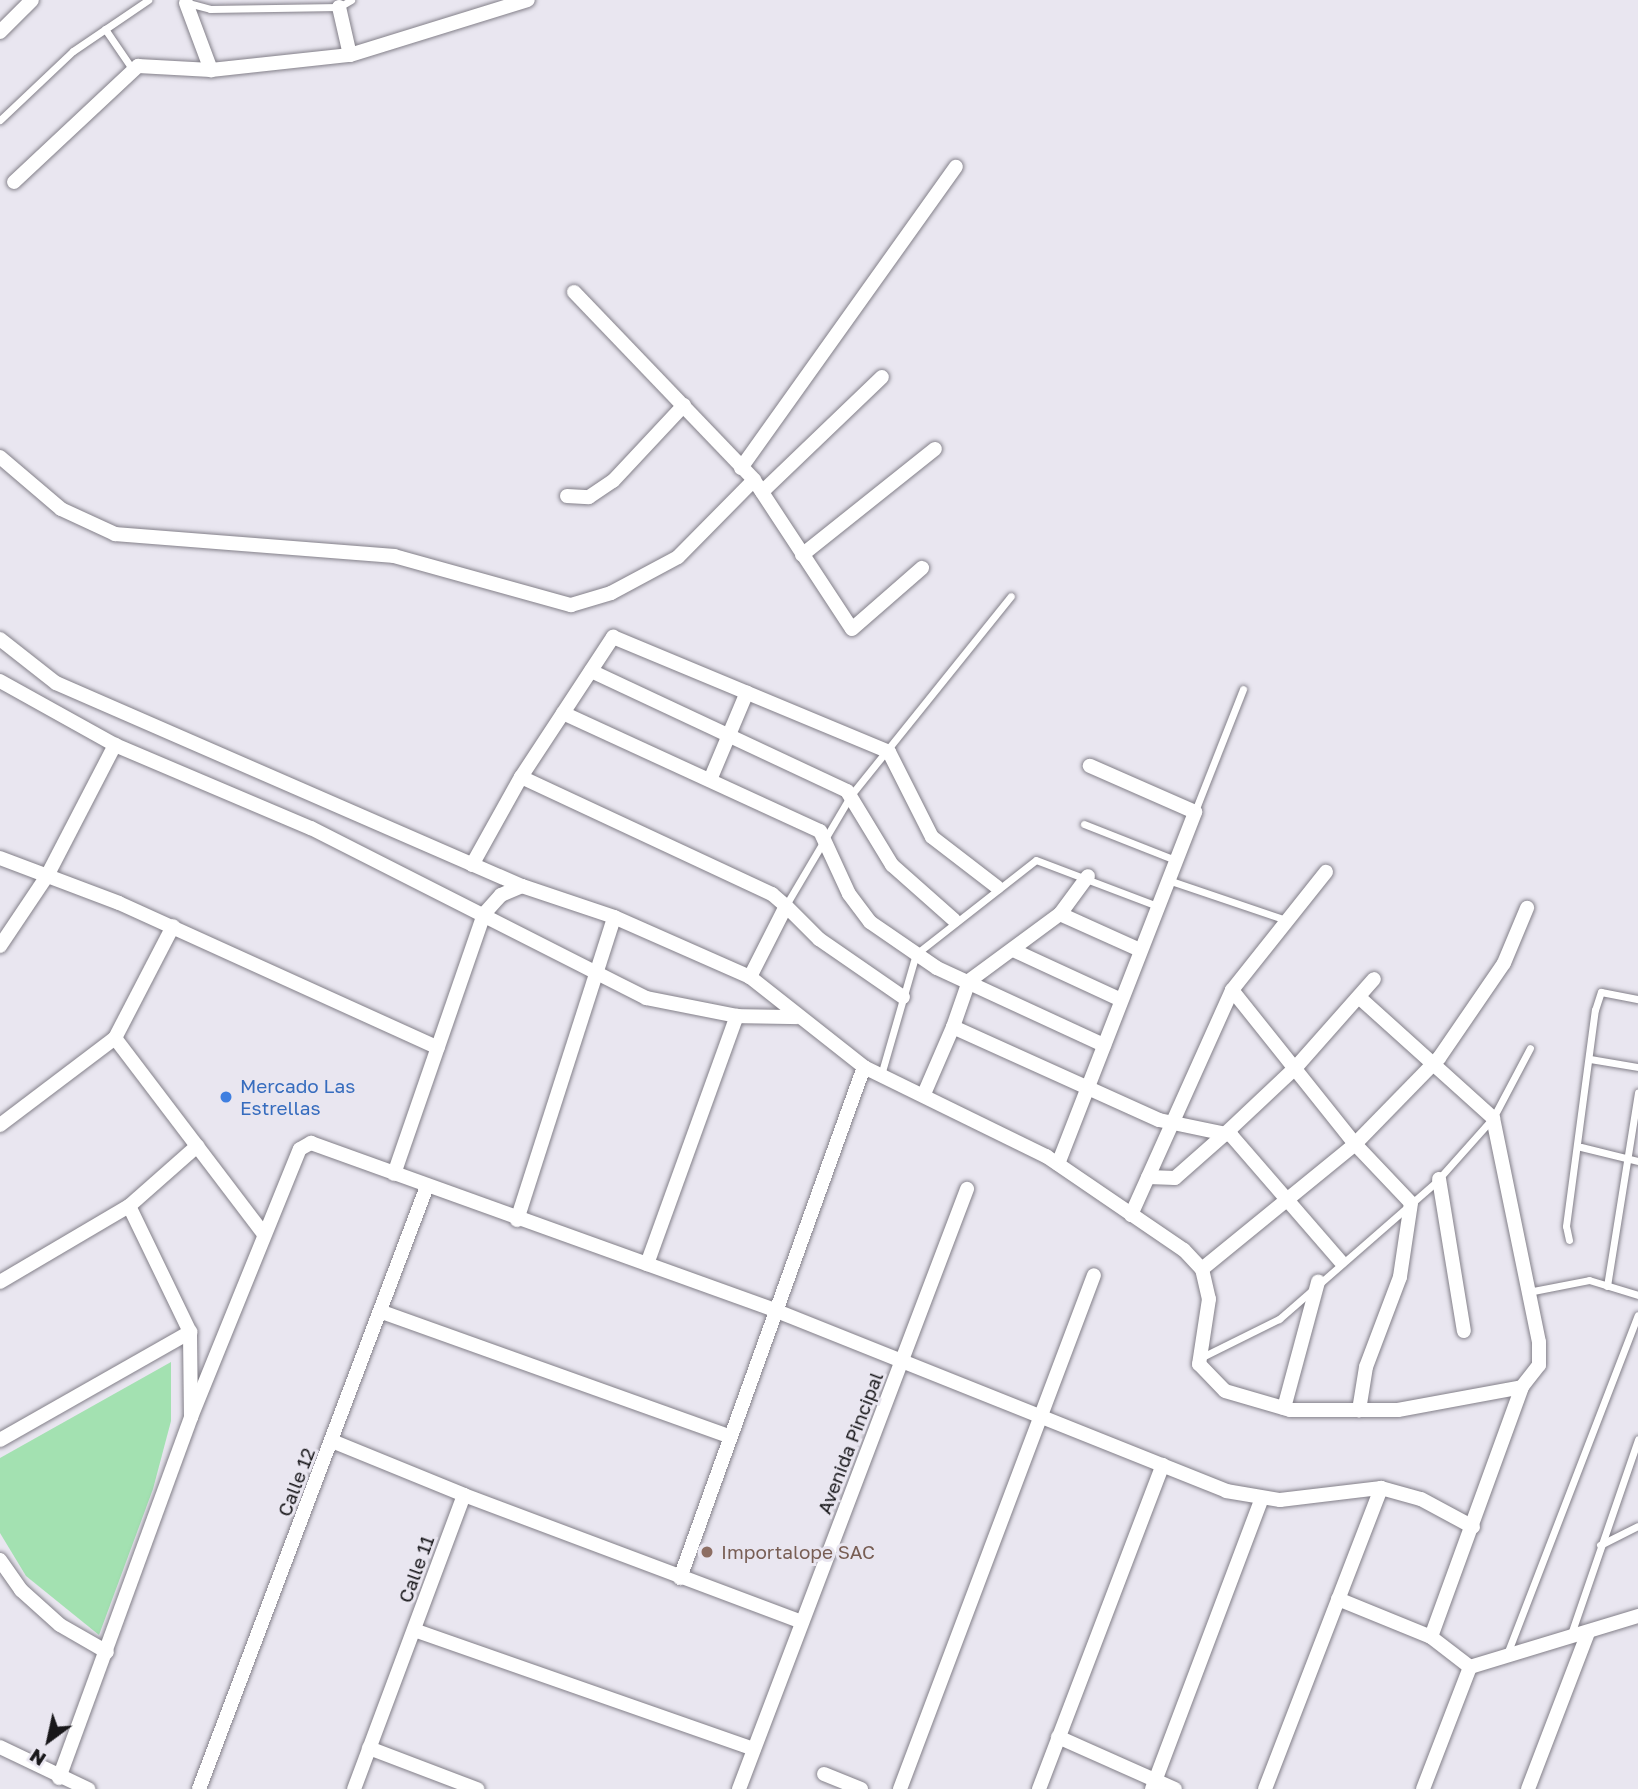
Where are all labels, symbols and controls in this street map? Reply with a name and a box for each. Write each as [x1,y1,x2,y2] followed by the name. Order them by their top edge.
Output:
[240,1075,355,1119] place label: Mercado Las Estrellas
[218,1089,234,1105] marker: Mercado Las Estrellas
[812,1369,888,1517] street label: Avenida Pincipal
[273,1444,319,1520] street label: Calle 12
[393,1532,439,1606] street label: Calle 11
[721,1541,875,1563] place label: Importalope SAC
[699,1544,715,1560] marker: Importalope SAC
[14,1705,84,1775] north arrow
[25,1744,50,1772] text: N

